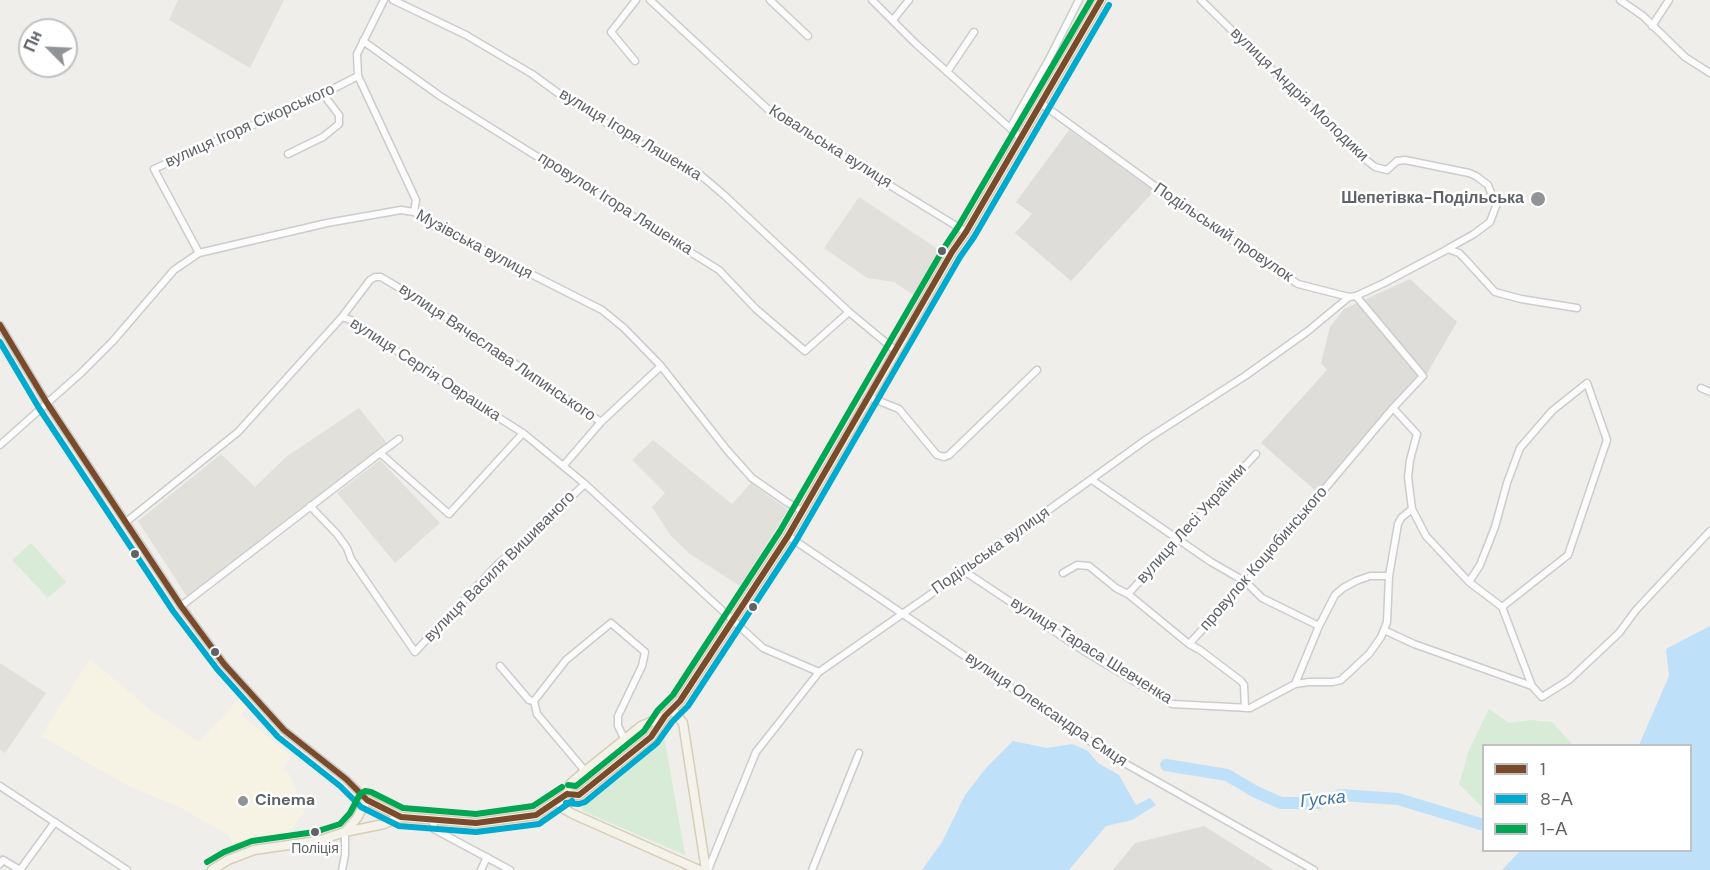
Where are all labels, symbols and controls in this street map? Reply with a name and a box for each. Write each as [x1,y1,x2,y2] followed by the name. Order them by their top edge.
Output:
[18,18,78,78] north arrow
[1226,24,1372,166] street label: вулиця Андрія Молодики
[19,27,47,55] text: Пн
[162,80,338,172] street label: вулиця Ігоря Сікорського
[555,85,705,185] street label: вулиця Ігоря Ляшенка
[765,101,895,193] street label: Ковальська вулиця
[534,148,696,260] street label: провулок Ігора Ляшенка
[1150,179,1296,287] street label: Подільський провулок
[1341,189,1524,209] place label: Шепетівка-Подільська
[1529,190,1547,208] marker: Шепетівка-Подільська
[412,206,536,284] street label: Музівська вулиця
[936,245,948,257] unlabelled marker
[395,280,599,426] street label: вулиця Вячеслава Липинського
[346,314,504,426] street label: вулиця Сергія Оврашка
[1133,460,1251,588] street label: вулиця Лесі Українки
[1196,483,1332,635] street label: провулок Коцюбинського
[421,488,579,646] street label: вулиця Василя Вишиваного
[928,503,1054,599] street label: Подільська вулиця
[129,548,141,560] unlabelled marker
[1007,593,1175,709] street label: вулиця Тараса Шевченка
[747,601,759,613] unlabelled marker
[209,646,221,658] unlabelled marker
[961,649,1131,771] street label: вулиця Олександра Ємця
[1482,744,1692,852] legend
[1540,757,1546,781] text: 1
[1299,787,1347,813] water label: Гуска
[1540,787,1573,811] text: 8-А
[255,791,315,811] place label: Cinema
[236,794,250,808] marker: Cinema
[1540,817,1567,841] text: 1-А
[309,826,321,838] marker: Поліція
[291,841,339,857] place label: Поліція

